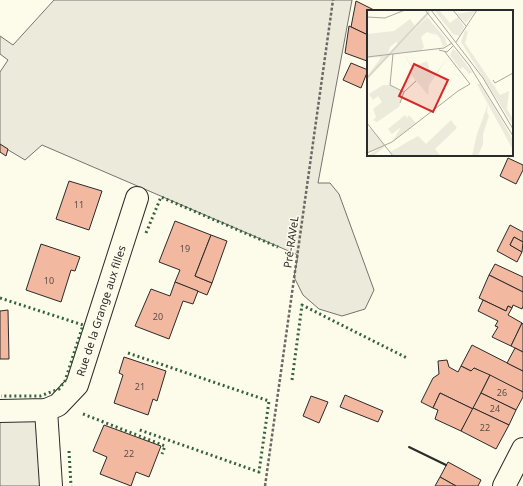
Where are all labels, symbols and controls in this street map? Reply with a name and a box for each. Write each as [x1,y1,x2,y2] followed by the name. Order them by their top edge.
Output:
[367,10,513,156] inset map
[74,198,84,211] house number: 11
[279,215,302,269] street label: Pré-RAVeL
[180,242,190,255] house number: 19
[72,243,129,378] street label: Rue de la Grange aux filles
[44,274,54,287] house number: 10
[153,310,163,323] house number: 20
[135,380,145,393] house number: 21
[497,386,507,399] house number: 26
[490,402,500,415] house number: 24
[480,421,490,434] house number: 22
[124,447,134,460] house number: 22

